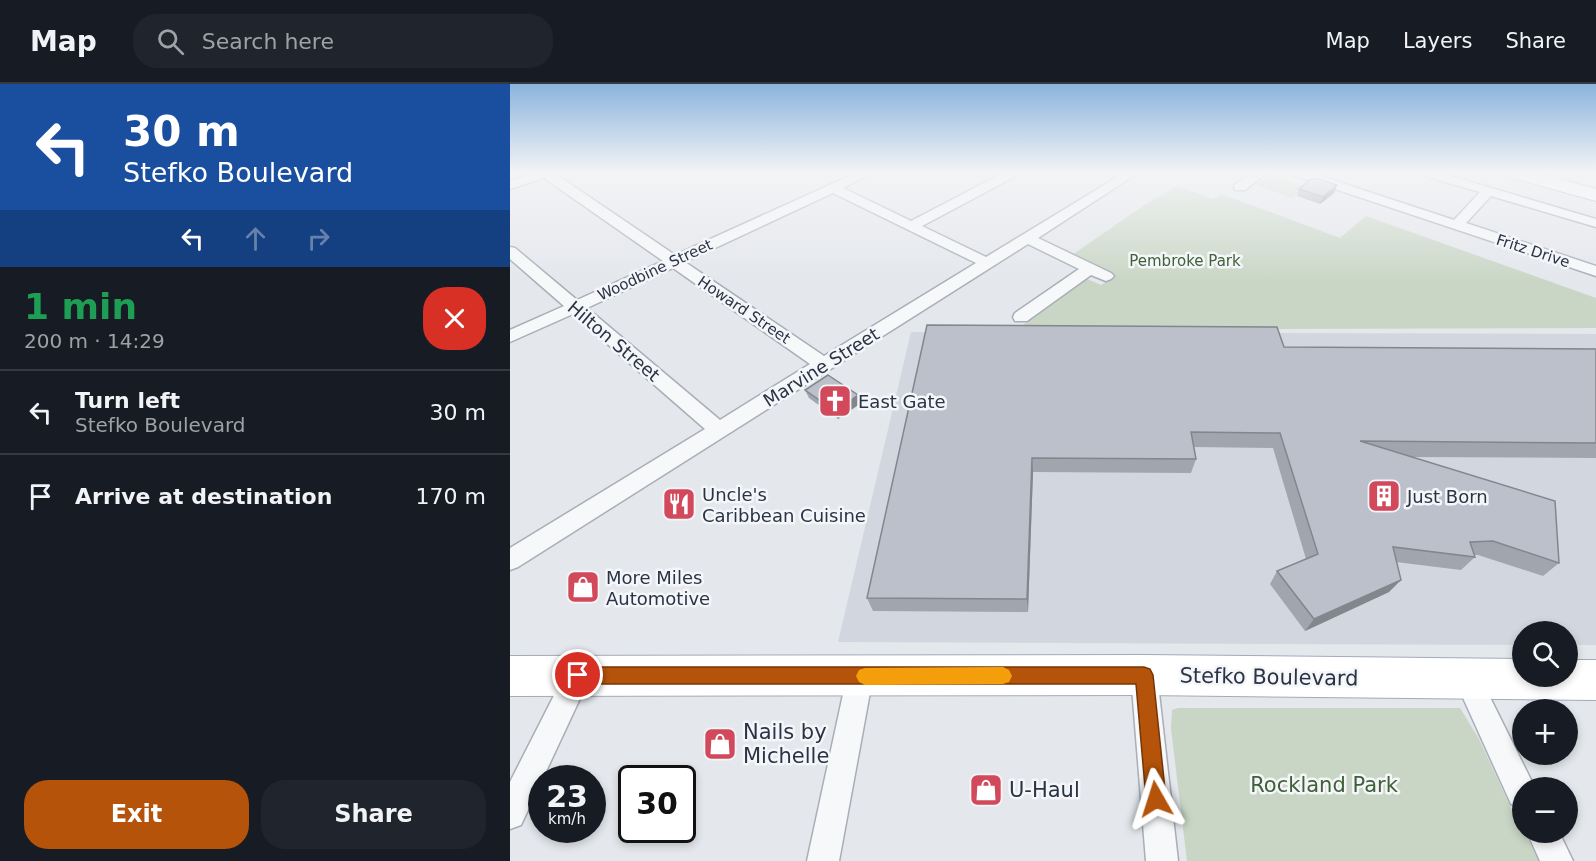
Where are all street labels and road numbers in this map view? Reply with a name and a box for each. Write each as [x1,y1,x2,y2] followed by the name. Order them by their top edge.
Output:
[1494,231,1572,271] street label: Fritz Drive
[595,235,715,304] street label: Woodbine Street
[694,272,794,348] street label: Howard Street
[564,296,664,386] street label: Hilton Street
[759,323,883,411] street label: Marvine Street
[1179,663,1359,691] street label: Stefko Boulevard

